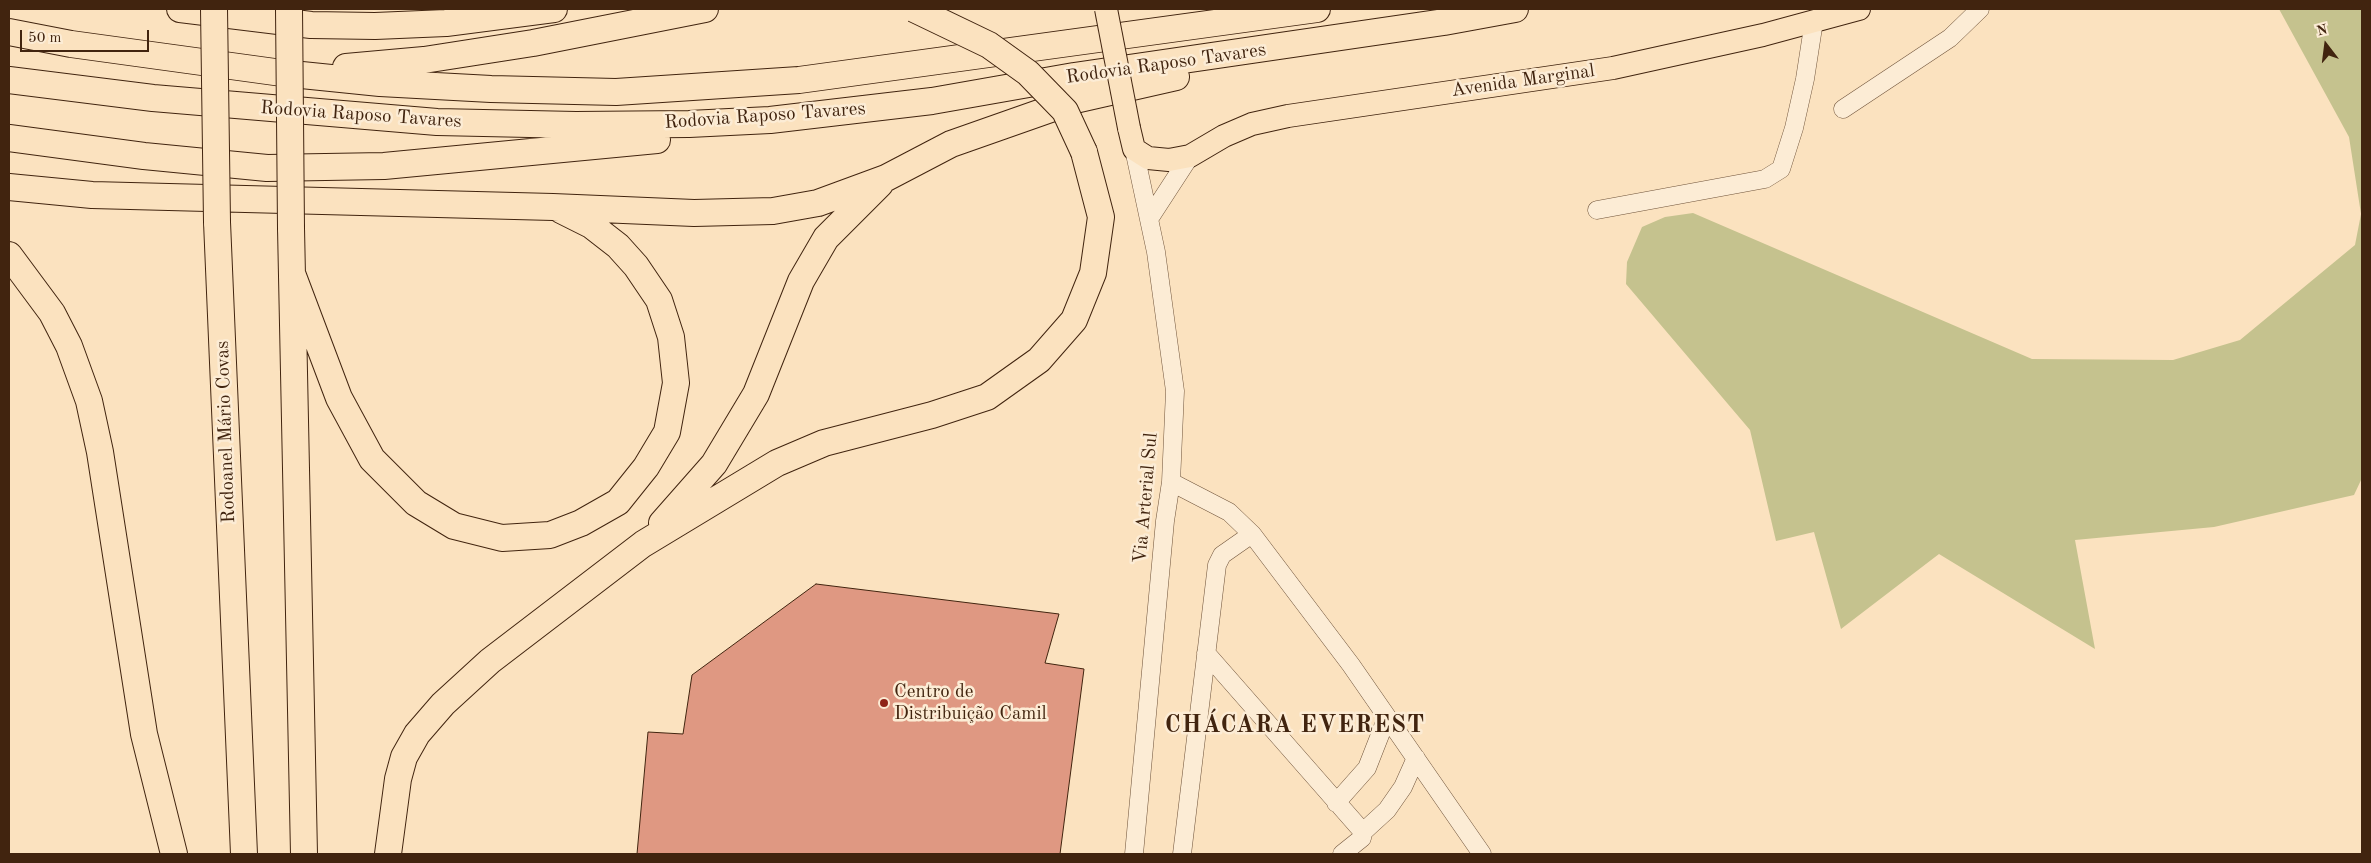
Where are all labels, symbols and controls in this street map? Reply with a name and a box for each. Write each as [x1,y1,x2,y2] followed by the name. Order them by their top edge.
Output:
[22,20,151,52] scale bar
[2301,20,2351,70] north arrow
[2315,22,2329,39] text: N
[28,31,62,46] text: 50 m
[1065,39,1267,89] street label: Rodovia Raposo Tavares
[1450,60,1596,102] street label: Avenida Marginal
[260,97,462,133] street label: Rodovia Raposo Tavares
[664,98,866,134] street label: Rodovia Raposo Tavares
[211,340,241,524] street label: Rodoanel Mário Covas
[1129,432,1163,564] street label: Via Arterial Sul
[894,681,1047,725] place label: Centro de Distribuição Camil
[878,697,890,709] marker: Centro de Distribuição Camil
[1163,712,1427,740] district label: CHÁCARA EVEREST

